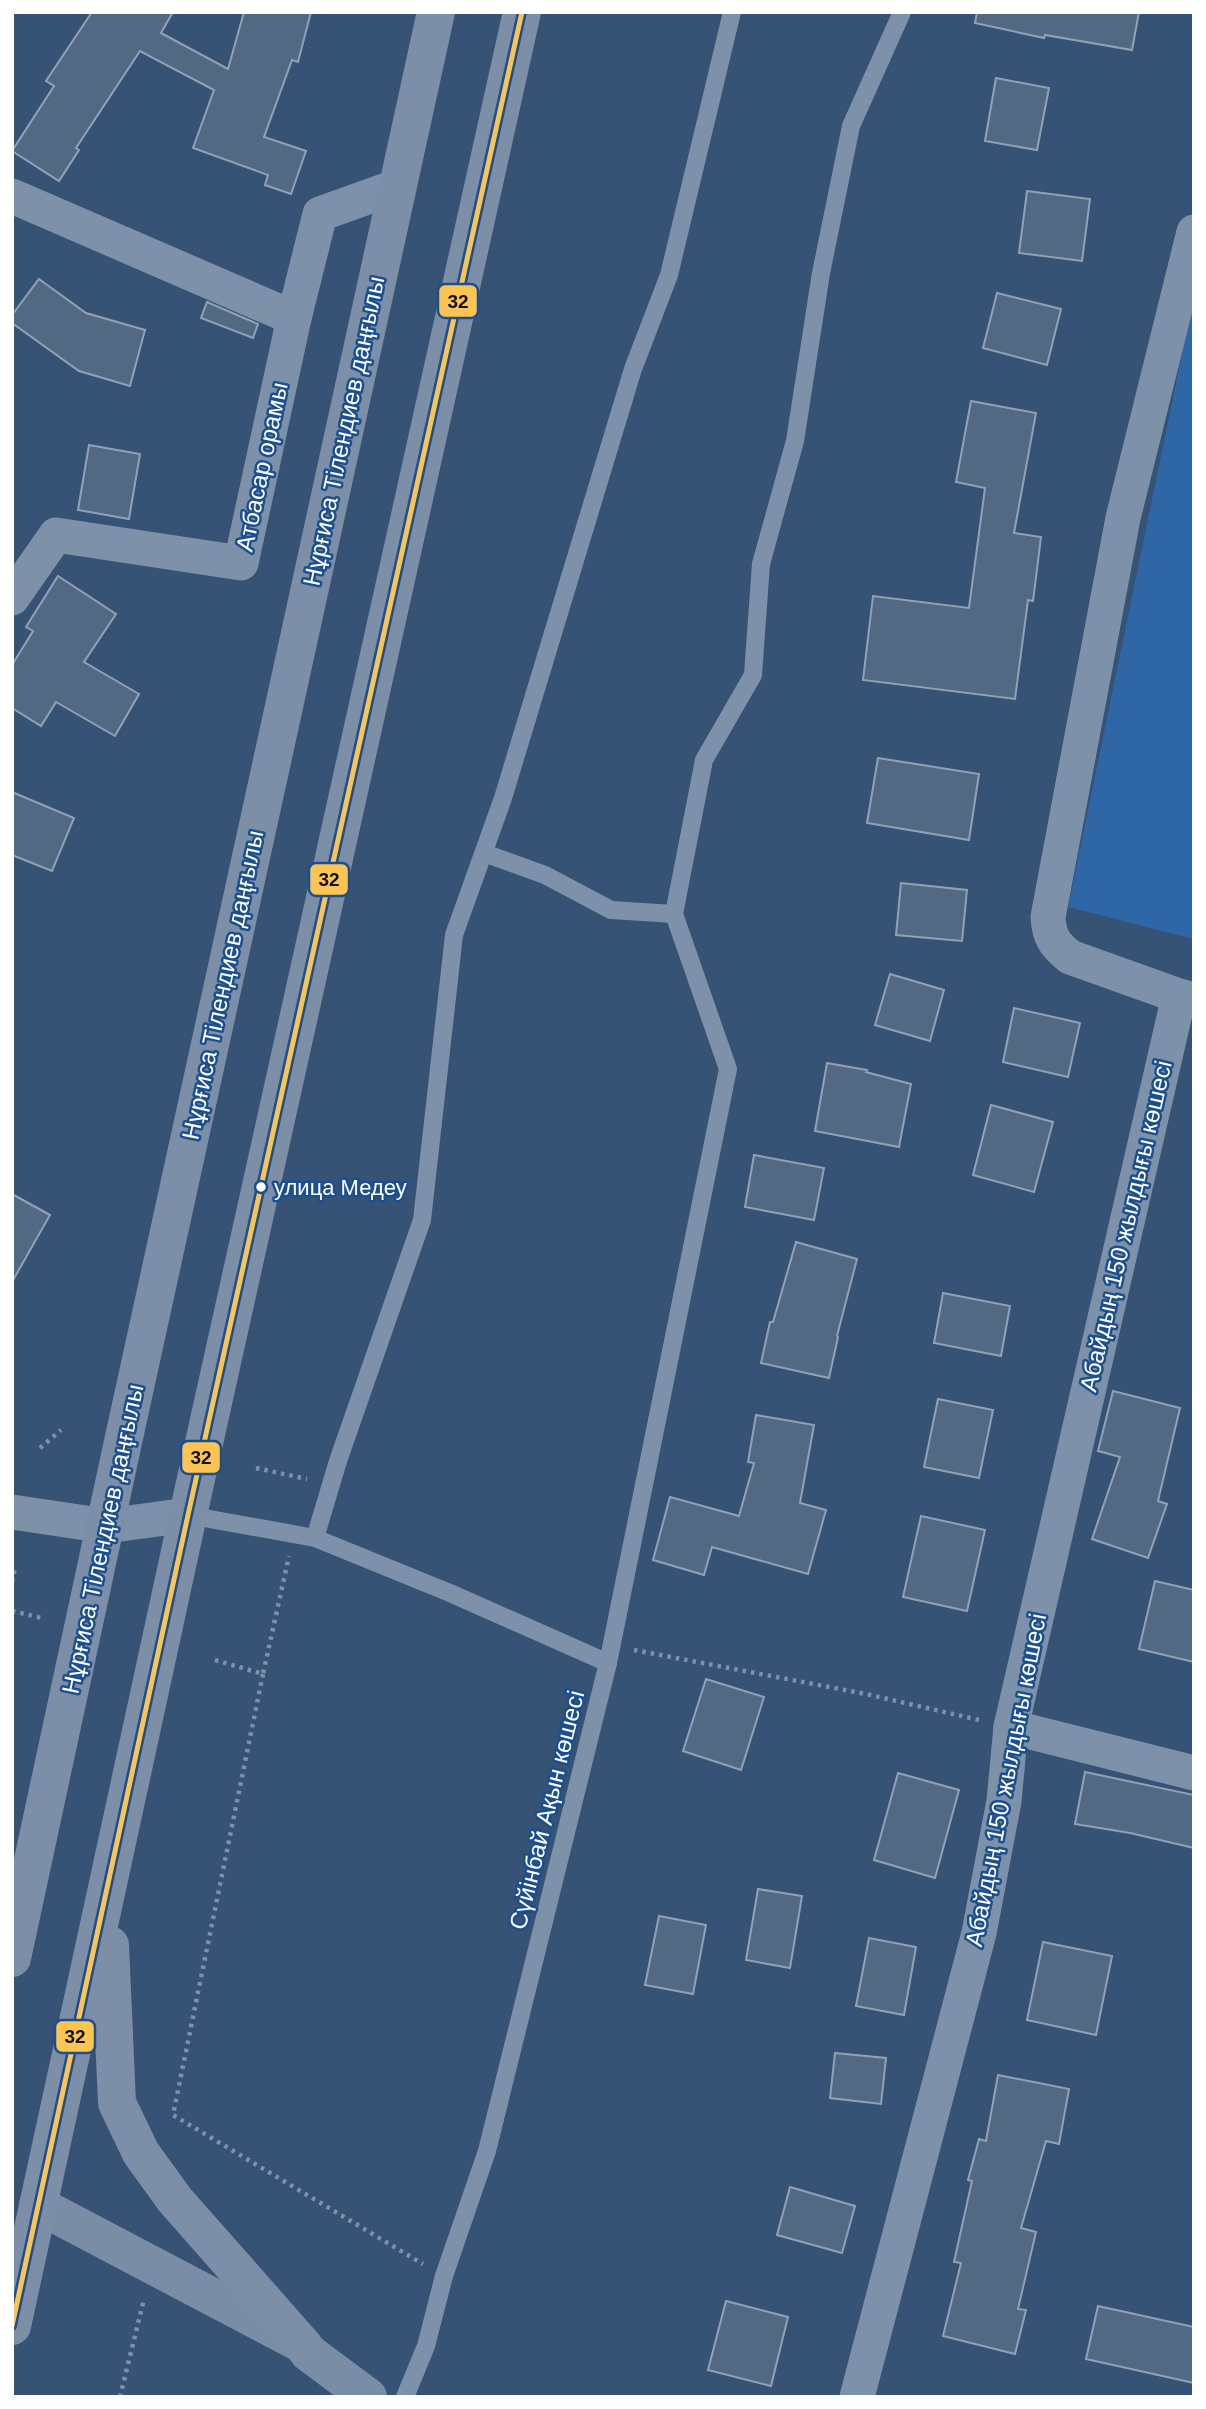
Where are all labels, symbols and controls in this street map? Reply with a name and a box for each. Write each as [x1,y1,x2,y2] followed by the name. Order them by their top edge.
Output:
[298,274,390,588] street label: Нұрғиса Тілендиев даңғылы
[438,284,478,318] line badge: 32
[447,291,469,312] text: 32
[230,380,293,554] street label: Атбасар орамы
[177,828,269,1142] street label: Нұрғиса Тілендиев даңғылы
[309,863,349,896] line badge: 32
[318,869,340,890] text: 32
[1074,1058,1177,1394] street label: Абайдың 150 жылдығы көшесі
[274,1175,407,1200] place label: улица Медеу
[254,1180,268,1194] marker: улица Медеу
[57,1382,149,1696] street label: Нұрғиса Тілендиев даңғылы
[181,1441,221,1474] line badge: 32
[190,1447,212,1468] text: 32
[960,1611,1051,1949] street label: Абайдың 150 жылдығы көшесі
[504,1688,589,1932] street label: Сүйінбай Ақын көшесі
[55,2020,95,2053] line badge: 32
[64,2026,86,2047] text: 32

